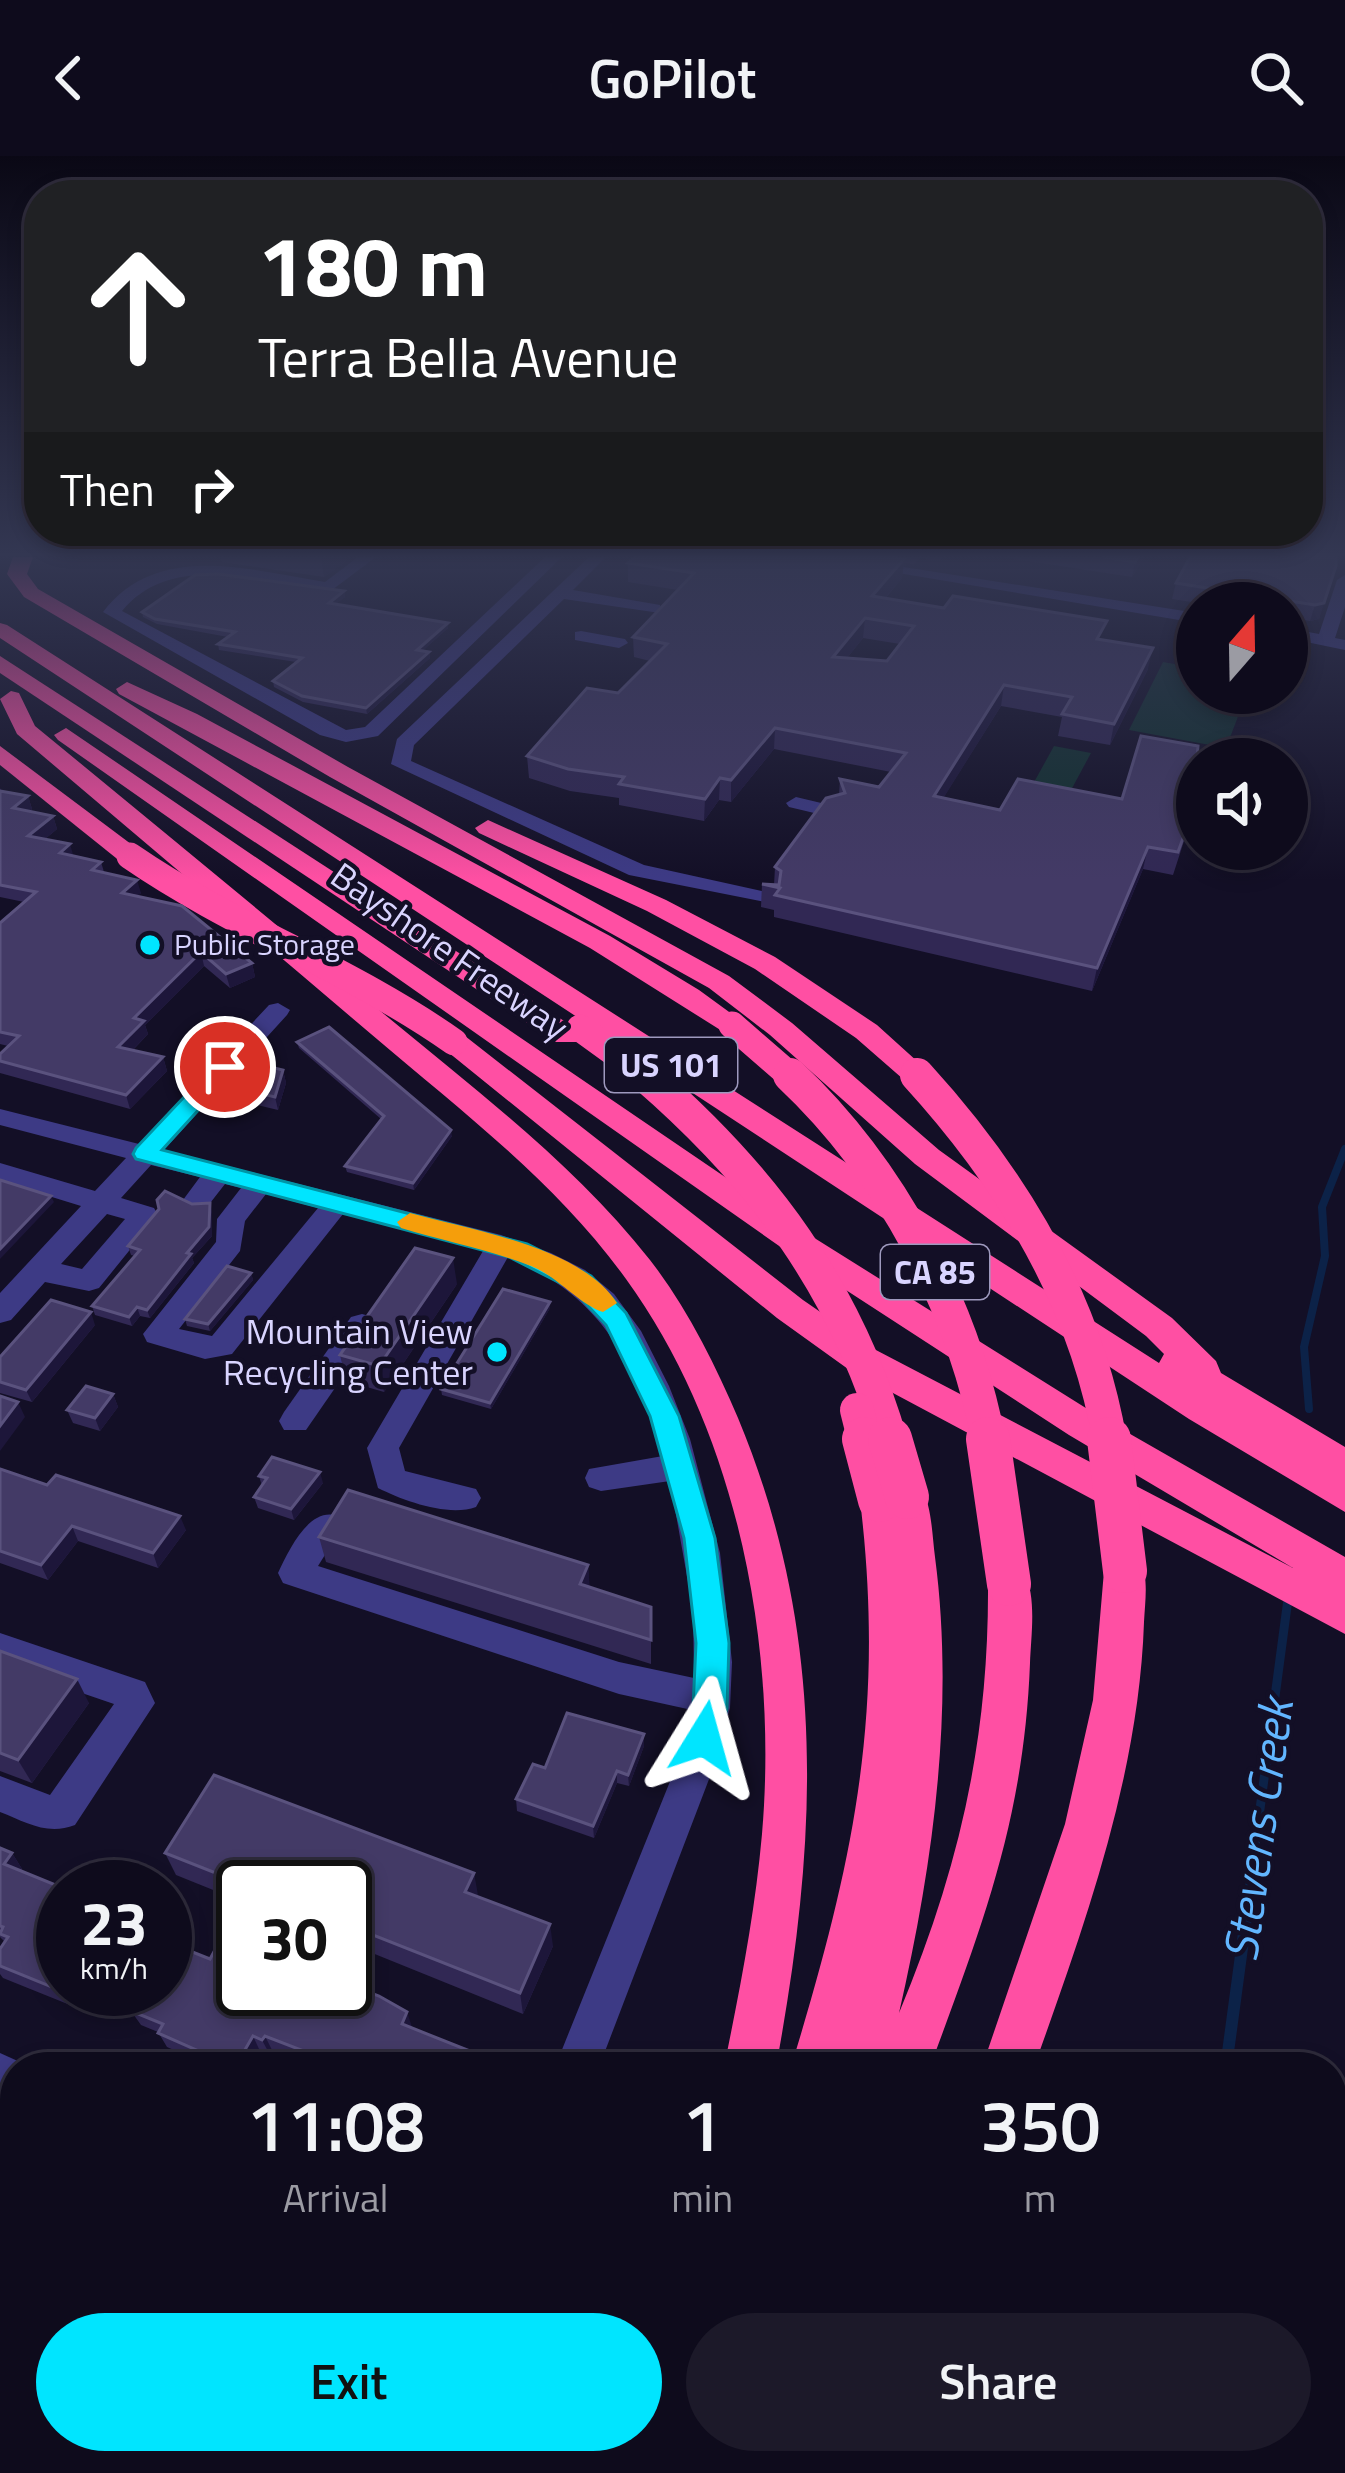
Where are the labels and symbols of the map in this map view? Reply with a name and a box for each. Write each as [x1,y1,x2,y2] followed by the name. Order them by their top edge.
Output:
[1176,582,1308,714] north arrow
[320,848,580,1053] street label: Bayshore Freeway
[174,921,355,967] place label: Public Storage
[137,932,163,958] marker: Public Storage
[174,1016,276,1118] pin
[605,1038,737,1092] road number: US 101
[881,1245,989,1299] road number: CA 85
[223,1303,473,1399] place label: Mountain View Recycling Center
[484,1339,510,1365] marker: Mountain View Recycling Center
[641,1675,767,1801] position arrow
[1203,1689,1313,1966] water label: Stevens Creek
[216,1860,372,2016] speed limit sign: 30

